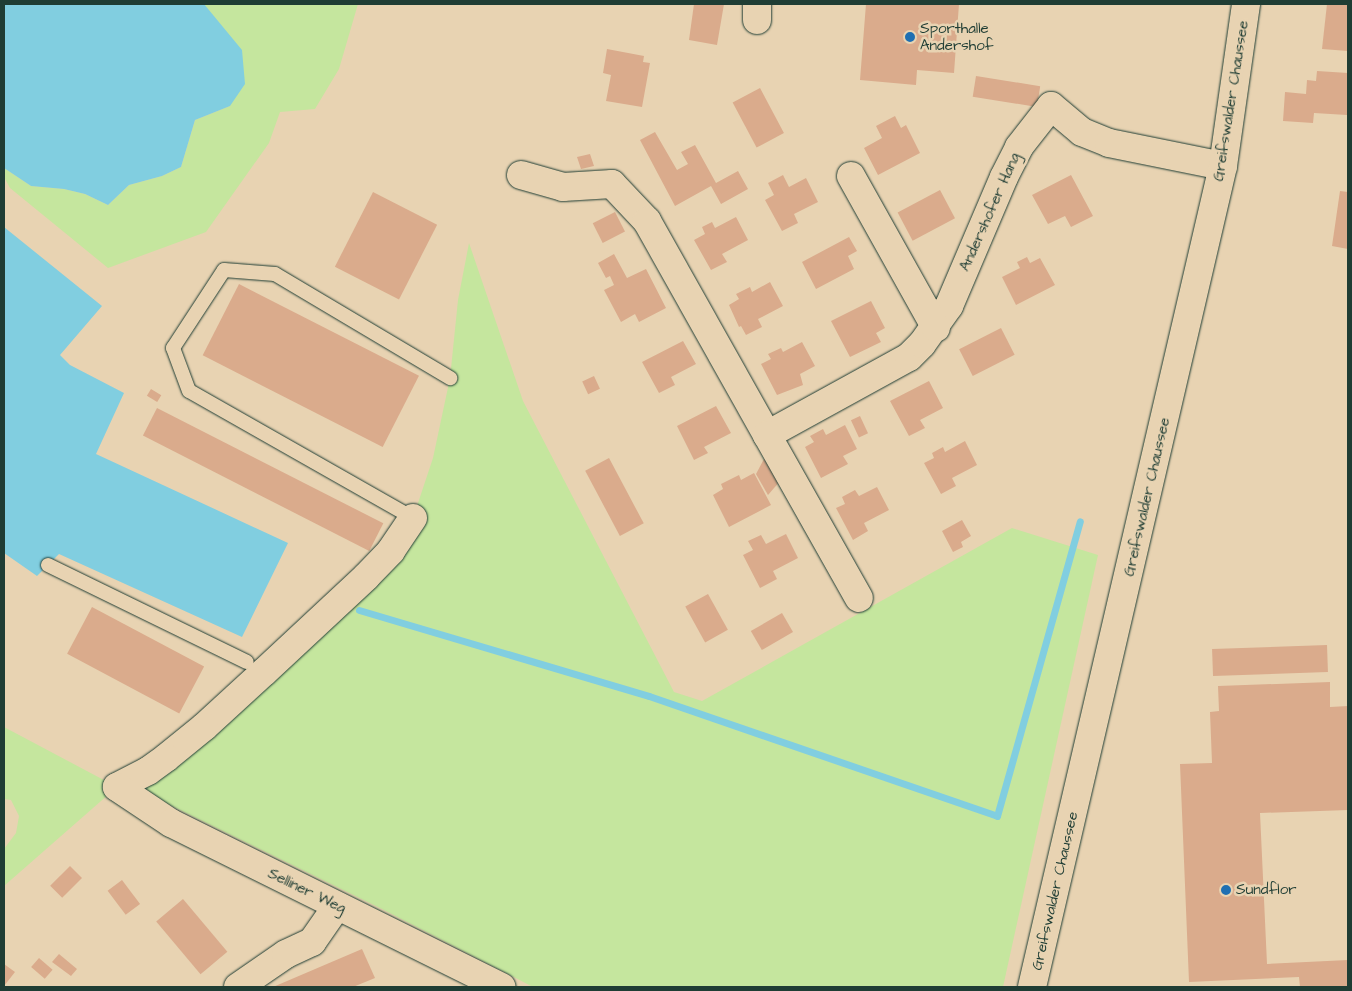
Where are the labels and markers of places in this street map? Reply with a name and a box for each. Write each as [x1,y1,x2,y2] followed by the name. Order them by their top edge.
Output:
[920,19,993,54] place label: Sporthalle Andershof
[904,31,916,43] marker: Sporthalle Andershof
[1236,881,1296,899] place label: Sundflor
[1220,884,1232,896] marker: Sundflor

